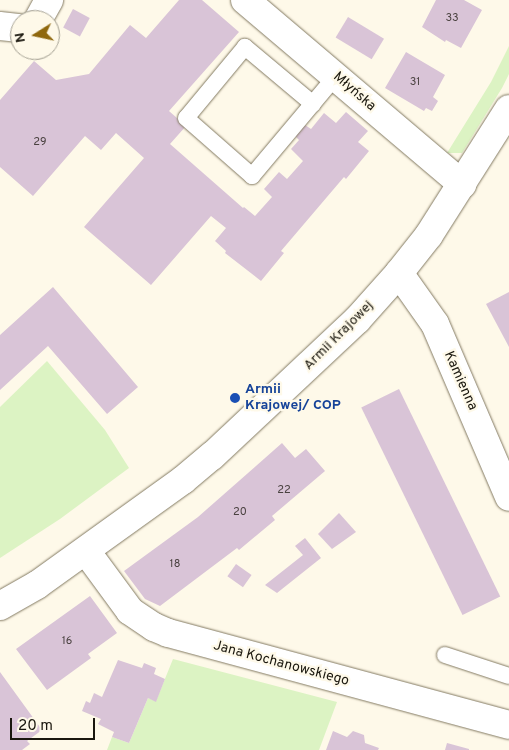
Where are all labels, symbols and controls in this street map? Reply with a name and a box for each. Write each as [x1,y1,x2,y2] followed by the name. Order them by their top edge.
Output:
[10,10,60,60] north arrow
[445,11,459,25] house number: 33
[11,31,30,44] text: N
[329,69,379,115] street label: Młyńska
[410,75,420,89] house number: 31
[33,135,47,149] house number: 29
[301,298,377,374] street label: Armii Krajowej
[440,349,480,413] street label: Kamienna
[245,382,341,414] place label: Armii Krajowej/ COP
[229,392,241,404] marker: Armii Krajowej/ COP
[277,483,291,497] house number: 22
[233,505,247,519] house number: 20
[170,557,180,571] house number: 18
[62,634,72,648] house number: 16
[211,638,351,690] street label: Jana Kochanowskiego
[12,708,98,740] scale bar
[18,717,53,736] text: 20 m

